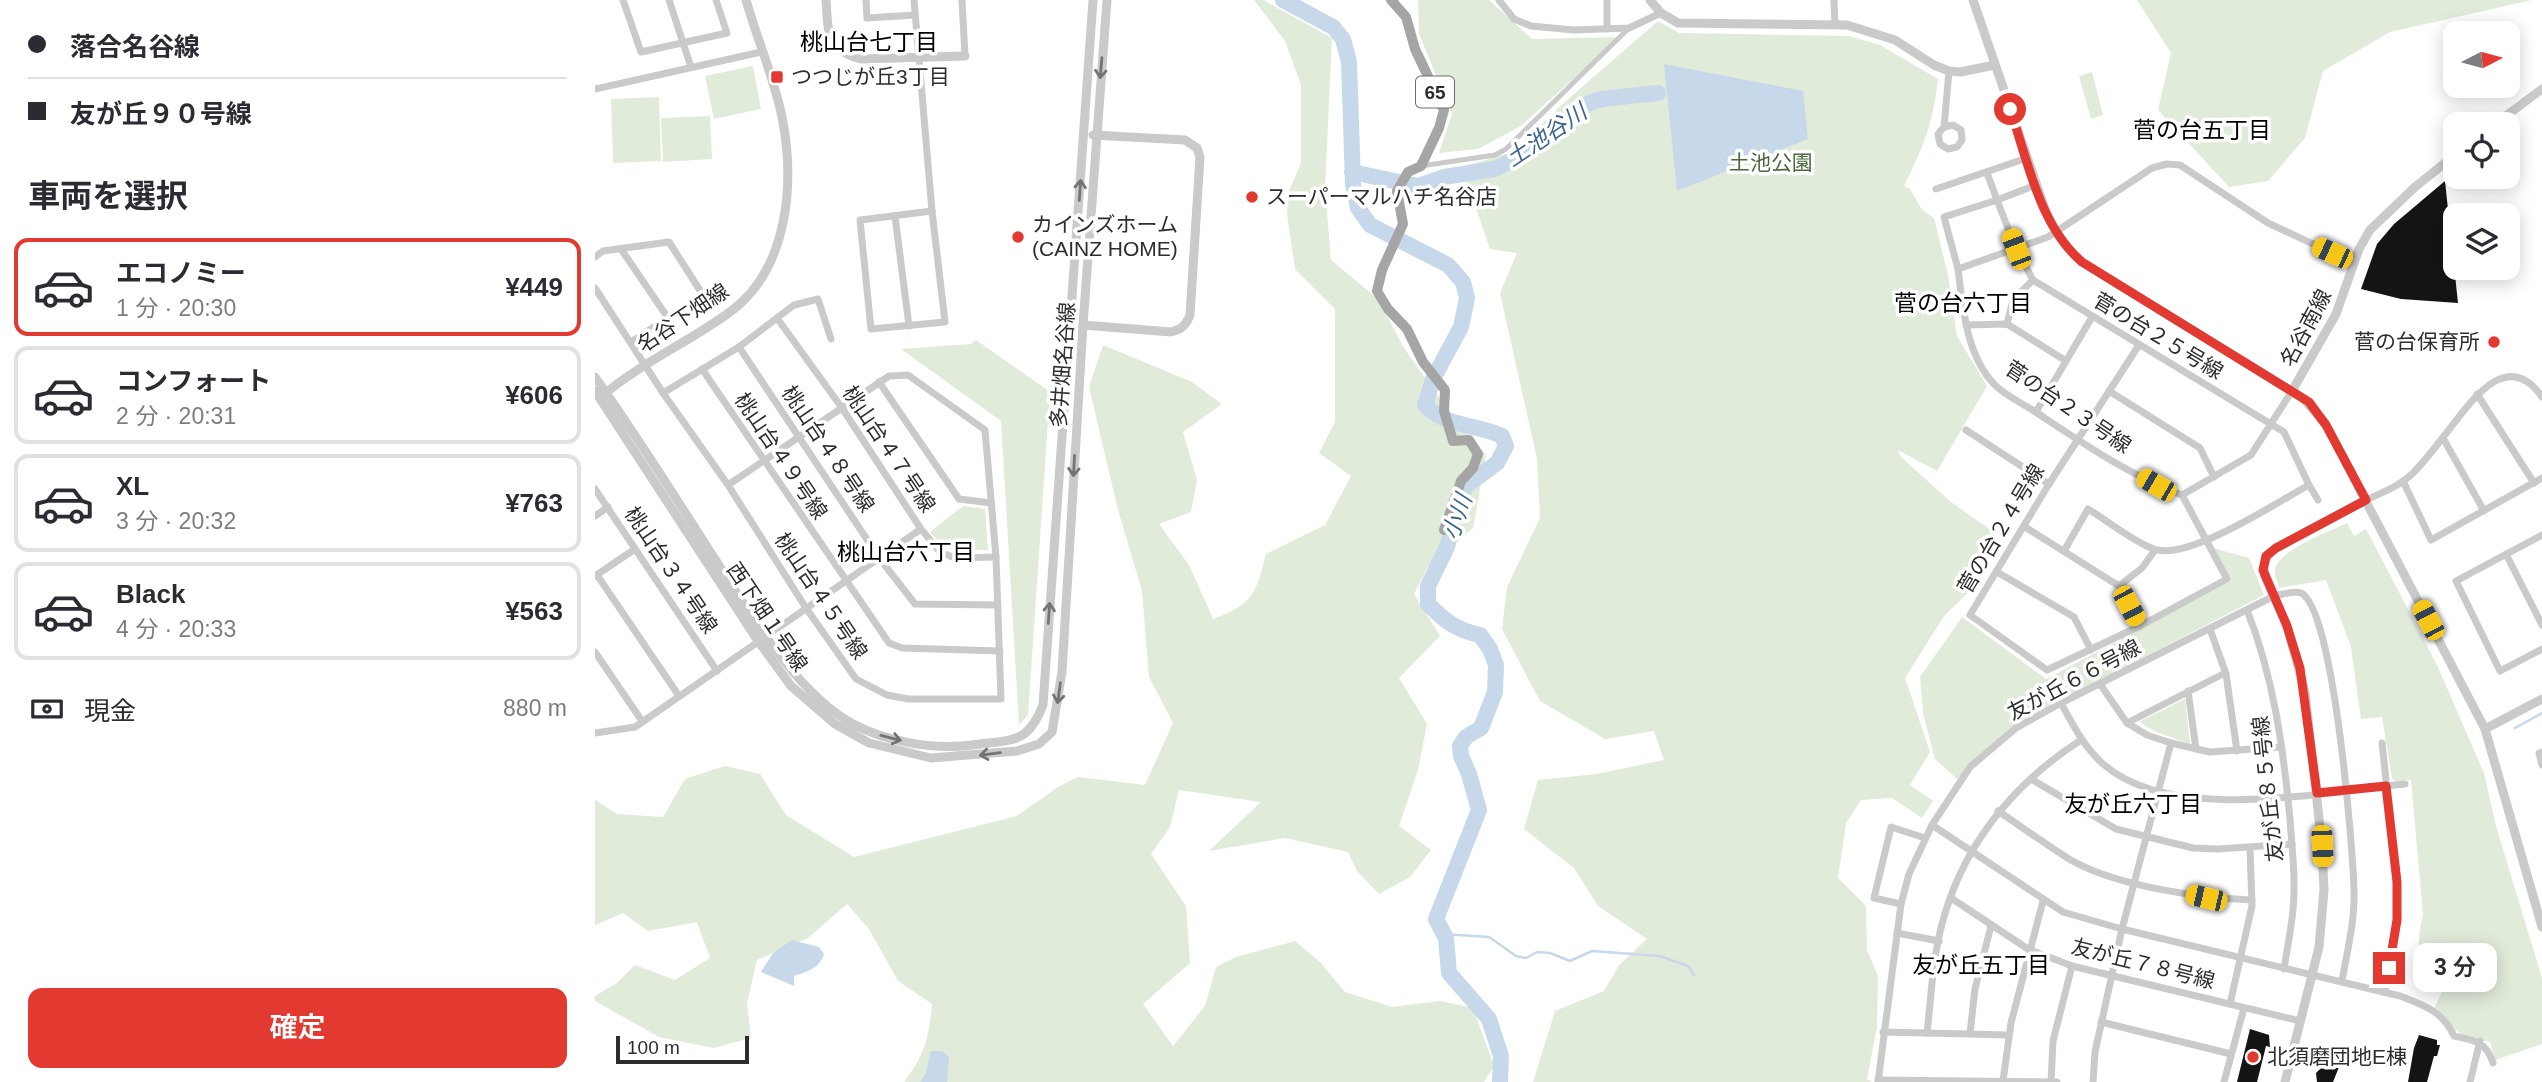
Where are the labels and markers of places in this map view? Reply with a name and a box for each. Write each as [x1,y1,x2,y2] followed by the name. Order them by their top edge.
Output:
[791,65,950,88] place label: つつじが丘3丁目
[769,69,785,85] marker: つつじが丘3丁目
[1266,185,1497,208] place label: スーパーマルハチ名谷店
[1244,189,1260,205] marker: スーパーマルハチ名谷店
[1032,213,1178,260] place label: カインズホーム (CAINZ HOME)
[1010,229,1026,245] marker: カインズホーム (CAINZ HOME)
[2354,330,2480,353] place label: 菅の台保育所
[2486,334,2502,350] marker: 菅の台保育所
[2267,1045,2407,1068] place label: 北須磨団地E棟
[2245,1049,2261,1065] marker: 北須磨団地E棟

